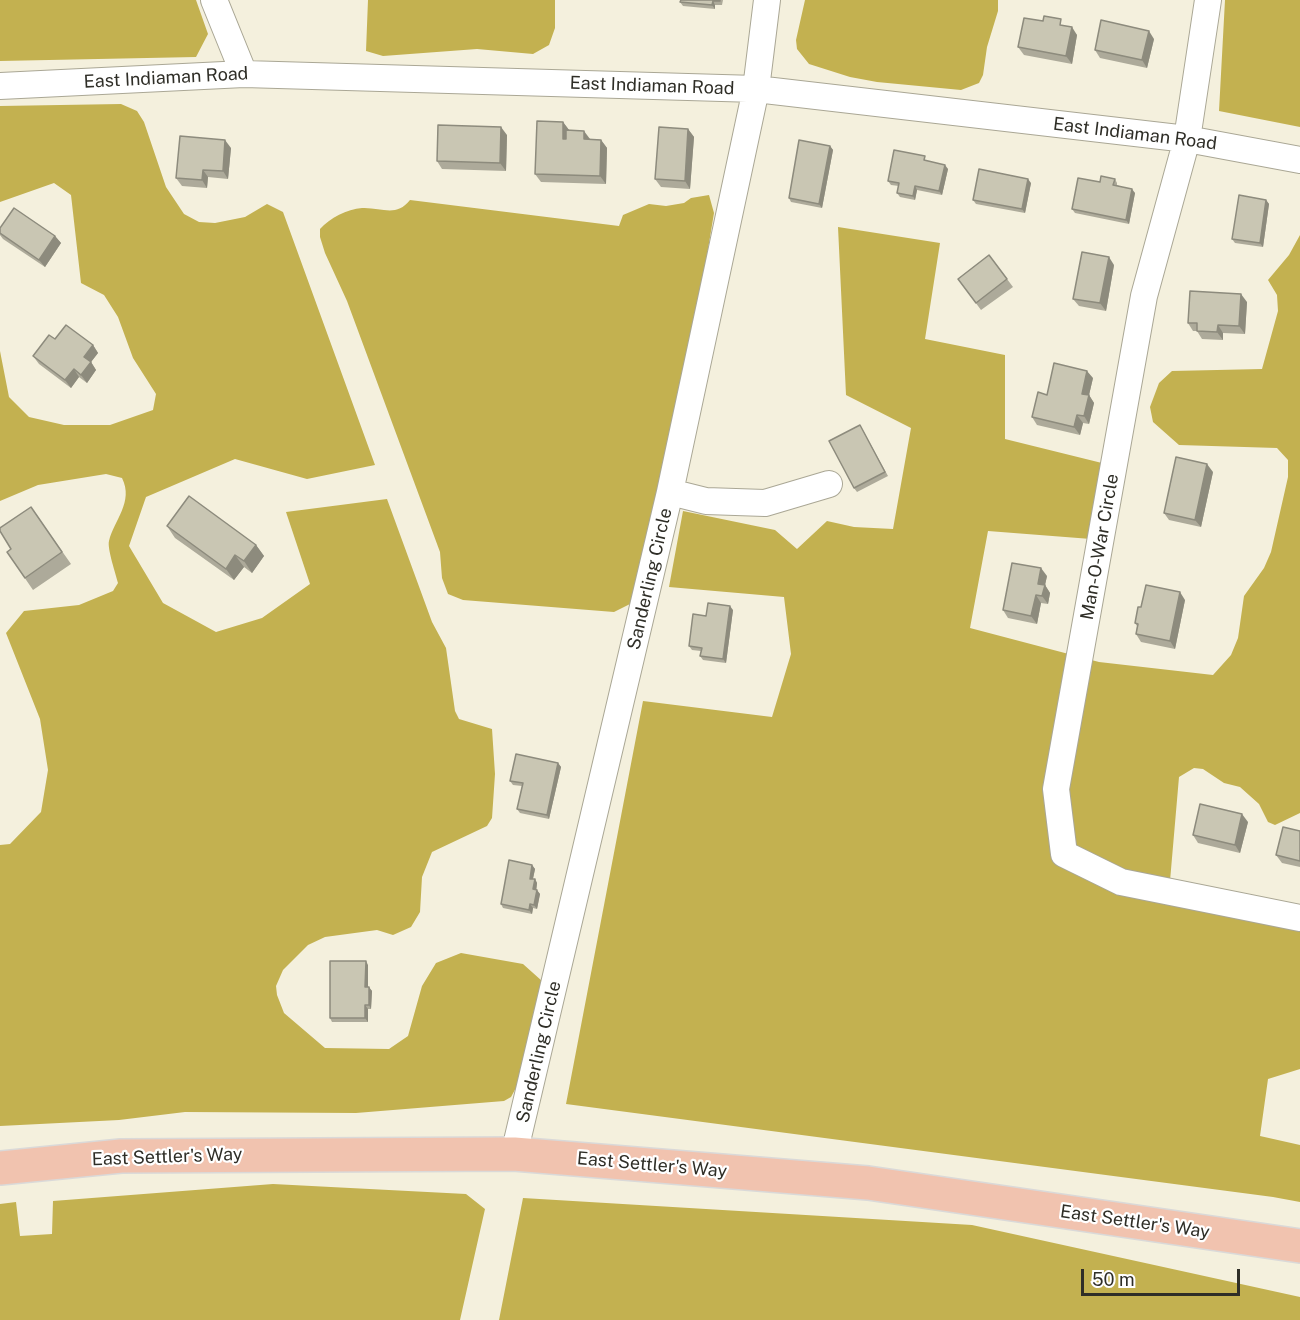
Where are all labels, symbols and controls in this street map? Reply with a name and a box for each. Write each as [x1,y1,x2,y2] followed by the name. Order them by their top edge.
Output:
[83,63,249,93] street label: East Indiaman Road
[569,72,735,100] street label: East Indiaman Road
[1052,113,1218,155] street label: East Indiaman Road
[1077,472,1123,622] street label: Man-O-War Circle
[623,506,677,652] street label: Sanderling Circle
[512,979,566,1125] street label: Sanderling Circle
[91,1144,243,1170] street label: East Settler's Way
[576,1148,728,1182] street label: East Settler's Way
[1059,1201,1211,1243] street label: East Settler's Way
[1084,1257,1243,1295] scale bar
[1092,1269,1135,1290] text: 50 m

